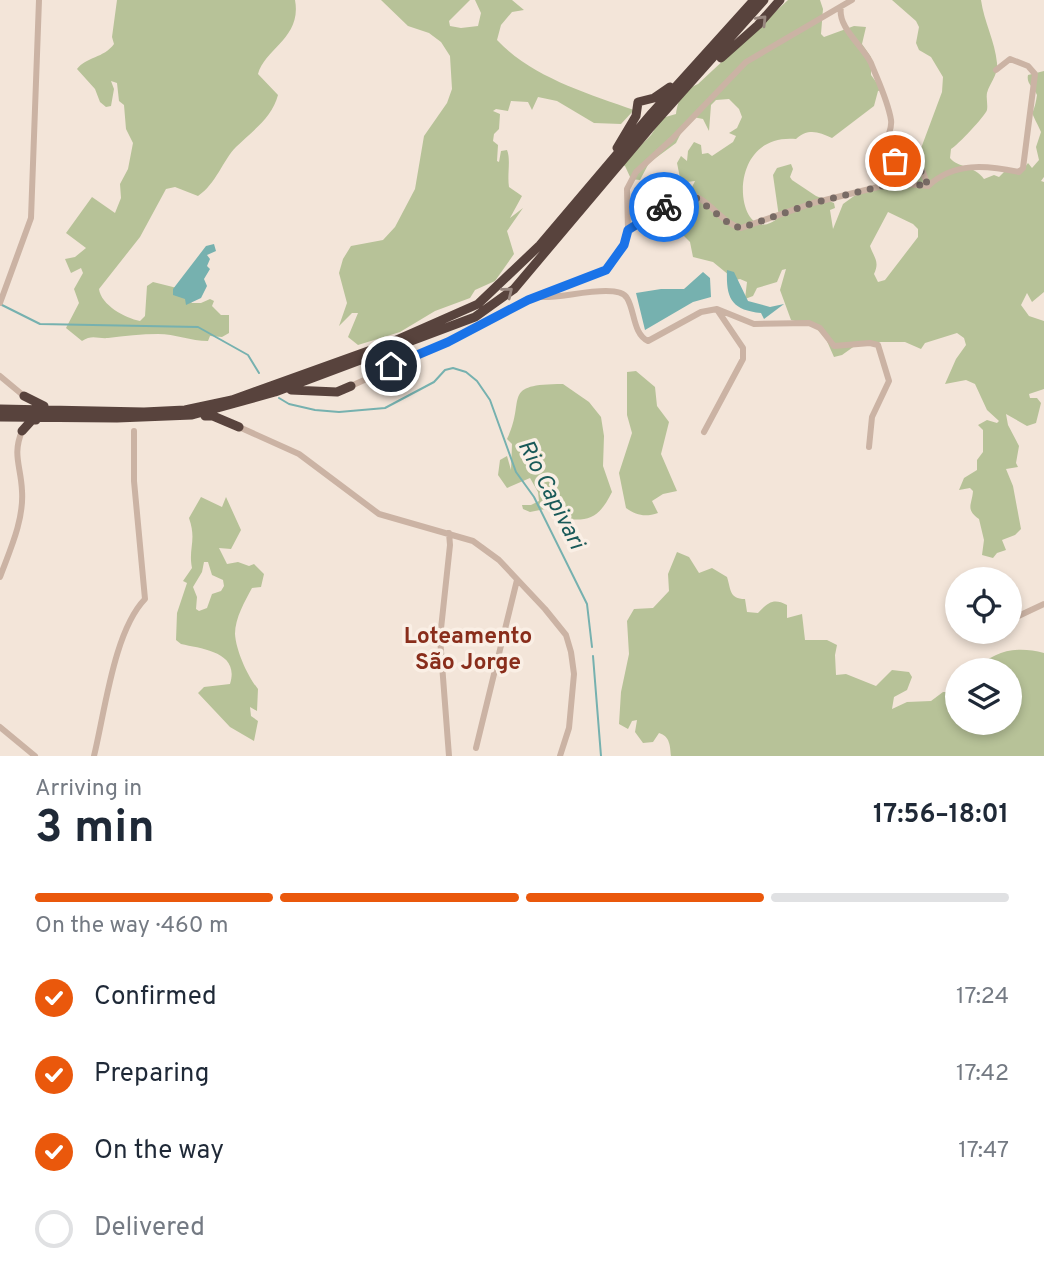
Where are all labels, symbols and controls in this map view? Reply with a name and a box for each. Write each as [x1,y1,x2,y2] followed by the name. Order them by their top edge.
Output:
[754,15,767,28] one-way arrow
[865,131,925,191] pin
[876,142,914,180] icon: bag
[629,172,699,242] courier
[645,188,683,226] icon: bike
[500,288,513,300] one-way arrow
[361,336,421,396] pin
[372,347,410,385] icon: home
[510,435,591,556] water label: Rio Capivari
[945,567,1022,735] map controls
[945,567,1022,644] button: locate
[404,623,532,678] district label: Loteamento São Jorge
[945,658,1022,735] button: layers
[35,775,142,804] text: Arriving in
[873,799,1009,832] text: 17:56–18:01
[35,800,155,859] text: 3 min
[35,912,228,941] text: On the way · 460 m
[35,979,73,1017] icon: check
[94,981,217,1014] text: Confirmed
[956,983,1009,1012] text: 17:24
[35,1056,73,1094] icon: check
[94,1058,209,1091] text: Preparing
[956,1060,1009,1089] text: 17:42
[35,1133,73,1171] icon: check
[94,1135,224,1168] text: On the way
[958,1137,1009,1166] text: 17:47
[94,1212,205,1245] text: Delivered

